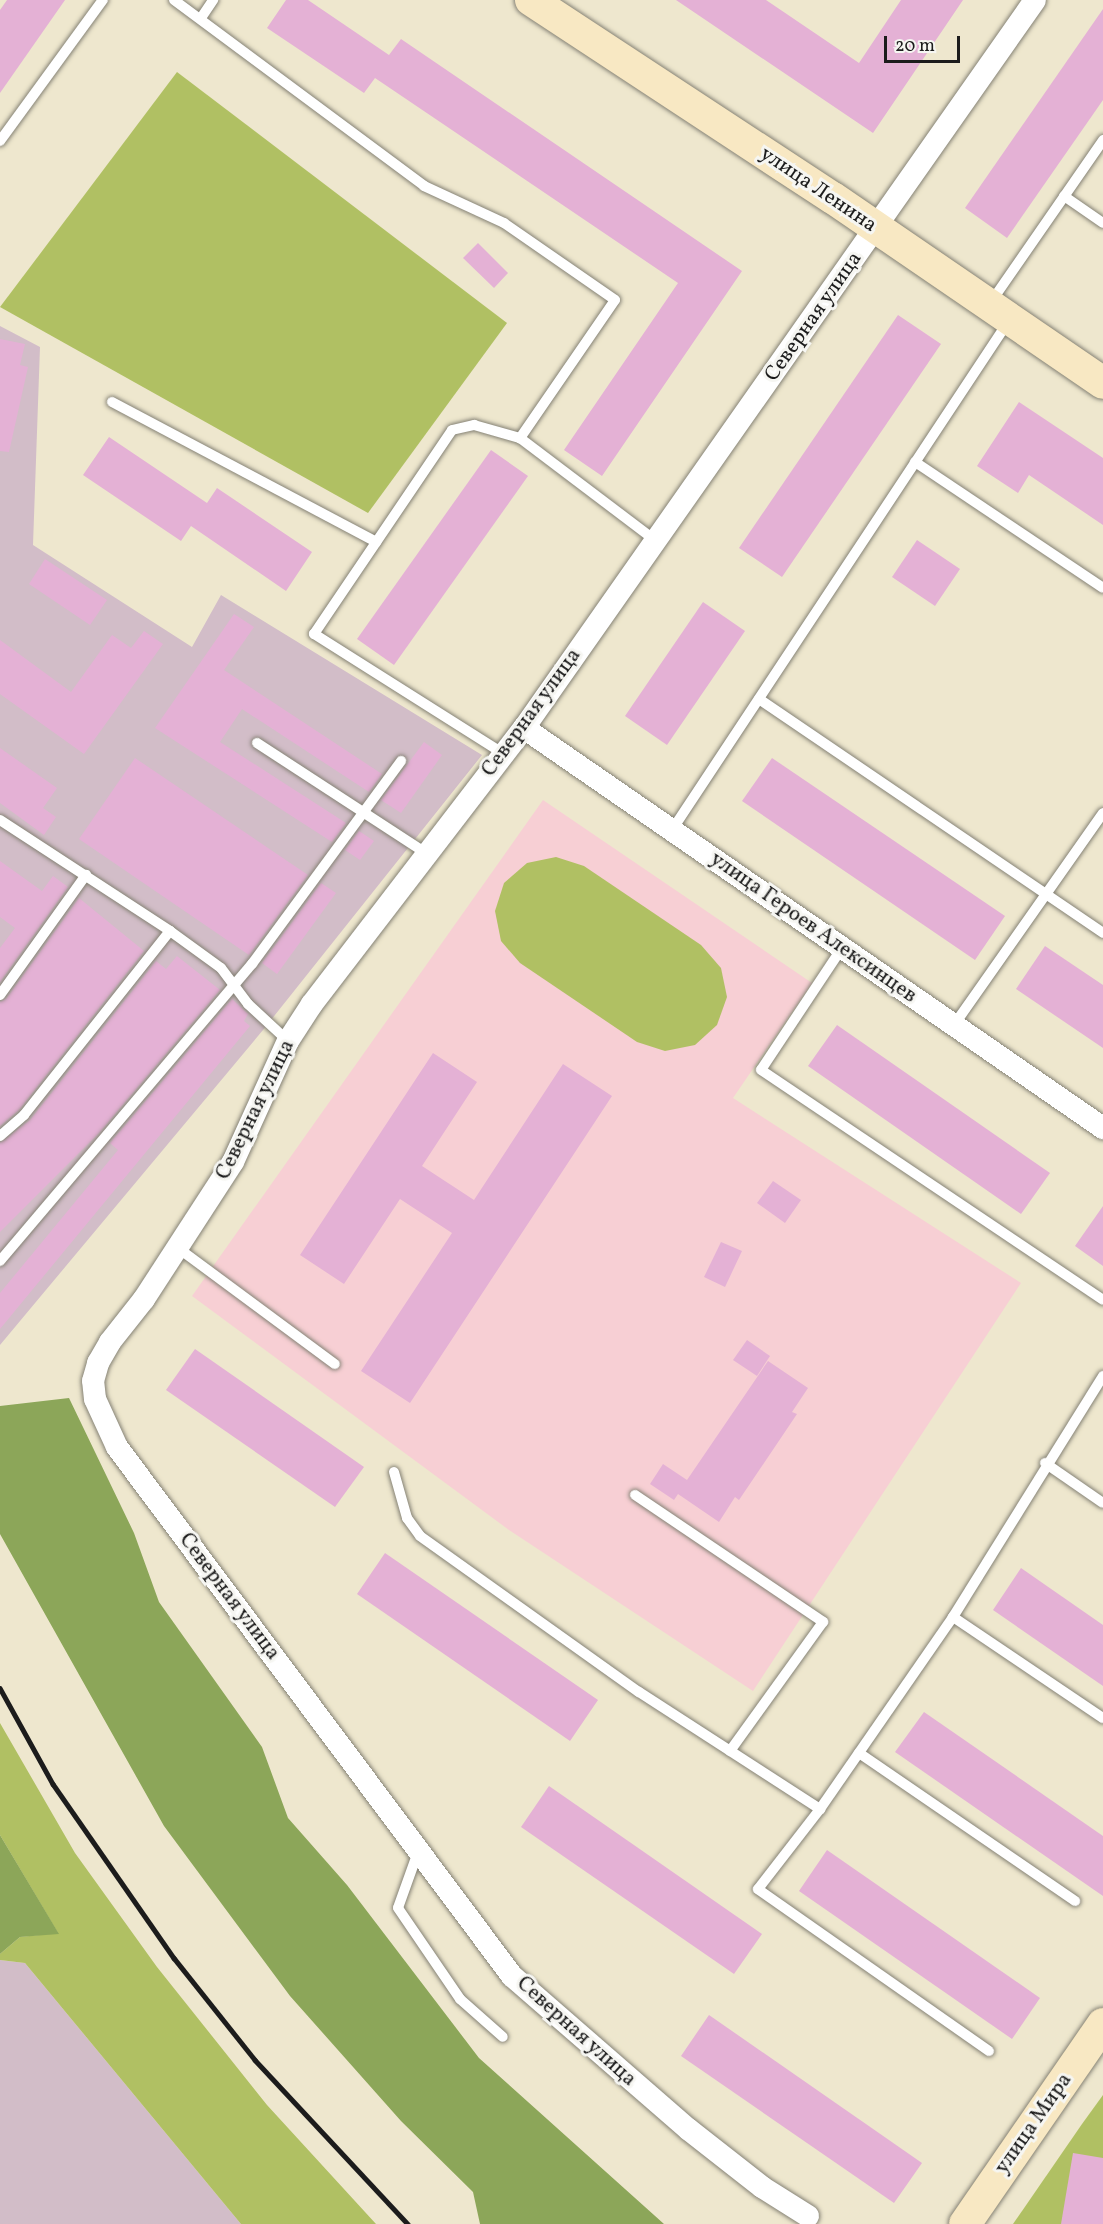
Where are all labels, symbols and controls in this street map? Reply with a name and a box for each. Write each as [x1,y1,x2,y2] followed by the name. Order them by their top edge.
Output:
[887,24,964,62] scale bar
[895,34,935,59] text: 20 m
[755,142,881,238] street label: улица Ленина
[760,247,868,387] street label: Северная улица
[477,644,587,782] street label: Северная улица
[705,847,921,1009] street label: улица Героев Алексинцев
[211,1036,301,1184] street label: Северная улица
[173,1528,285,1666] street label: Северная улица
[511,1971,641,2093] street label: Северная улица
[990,2069,1078,2179] street label: улица Мира

